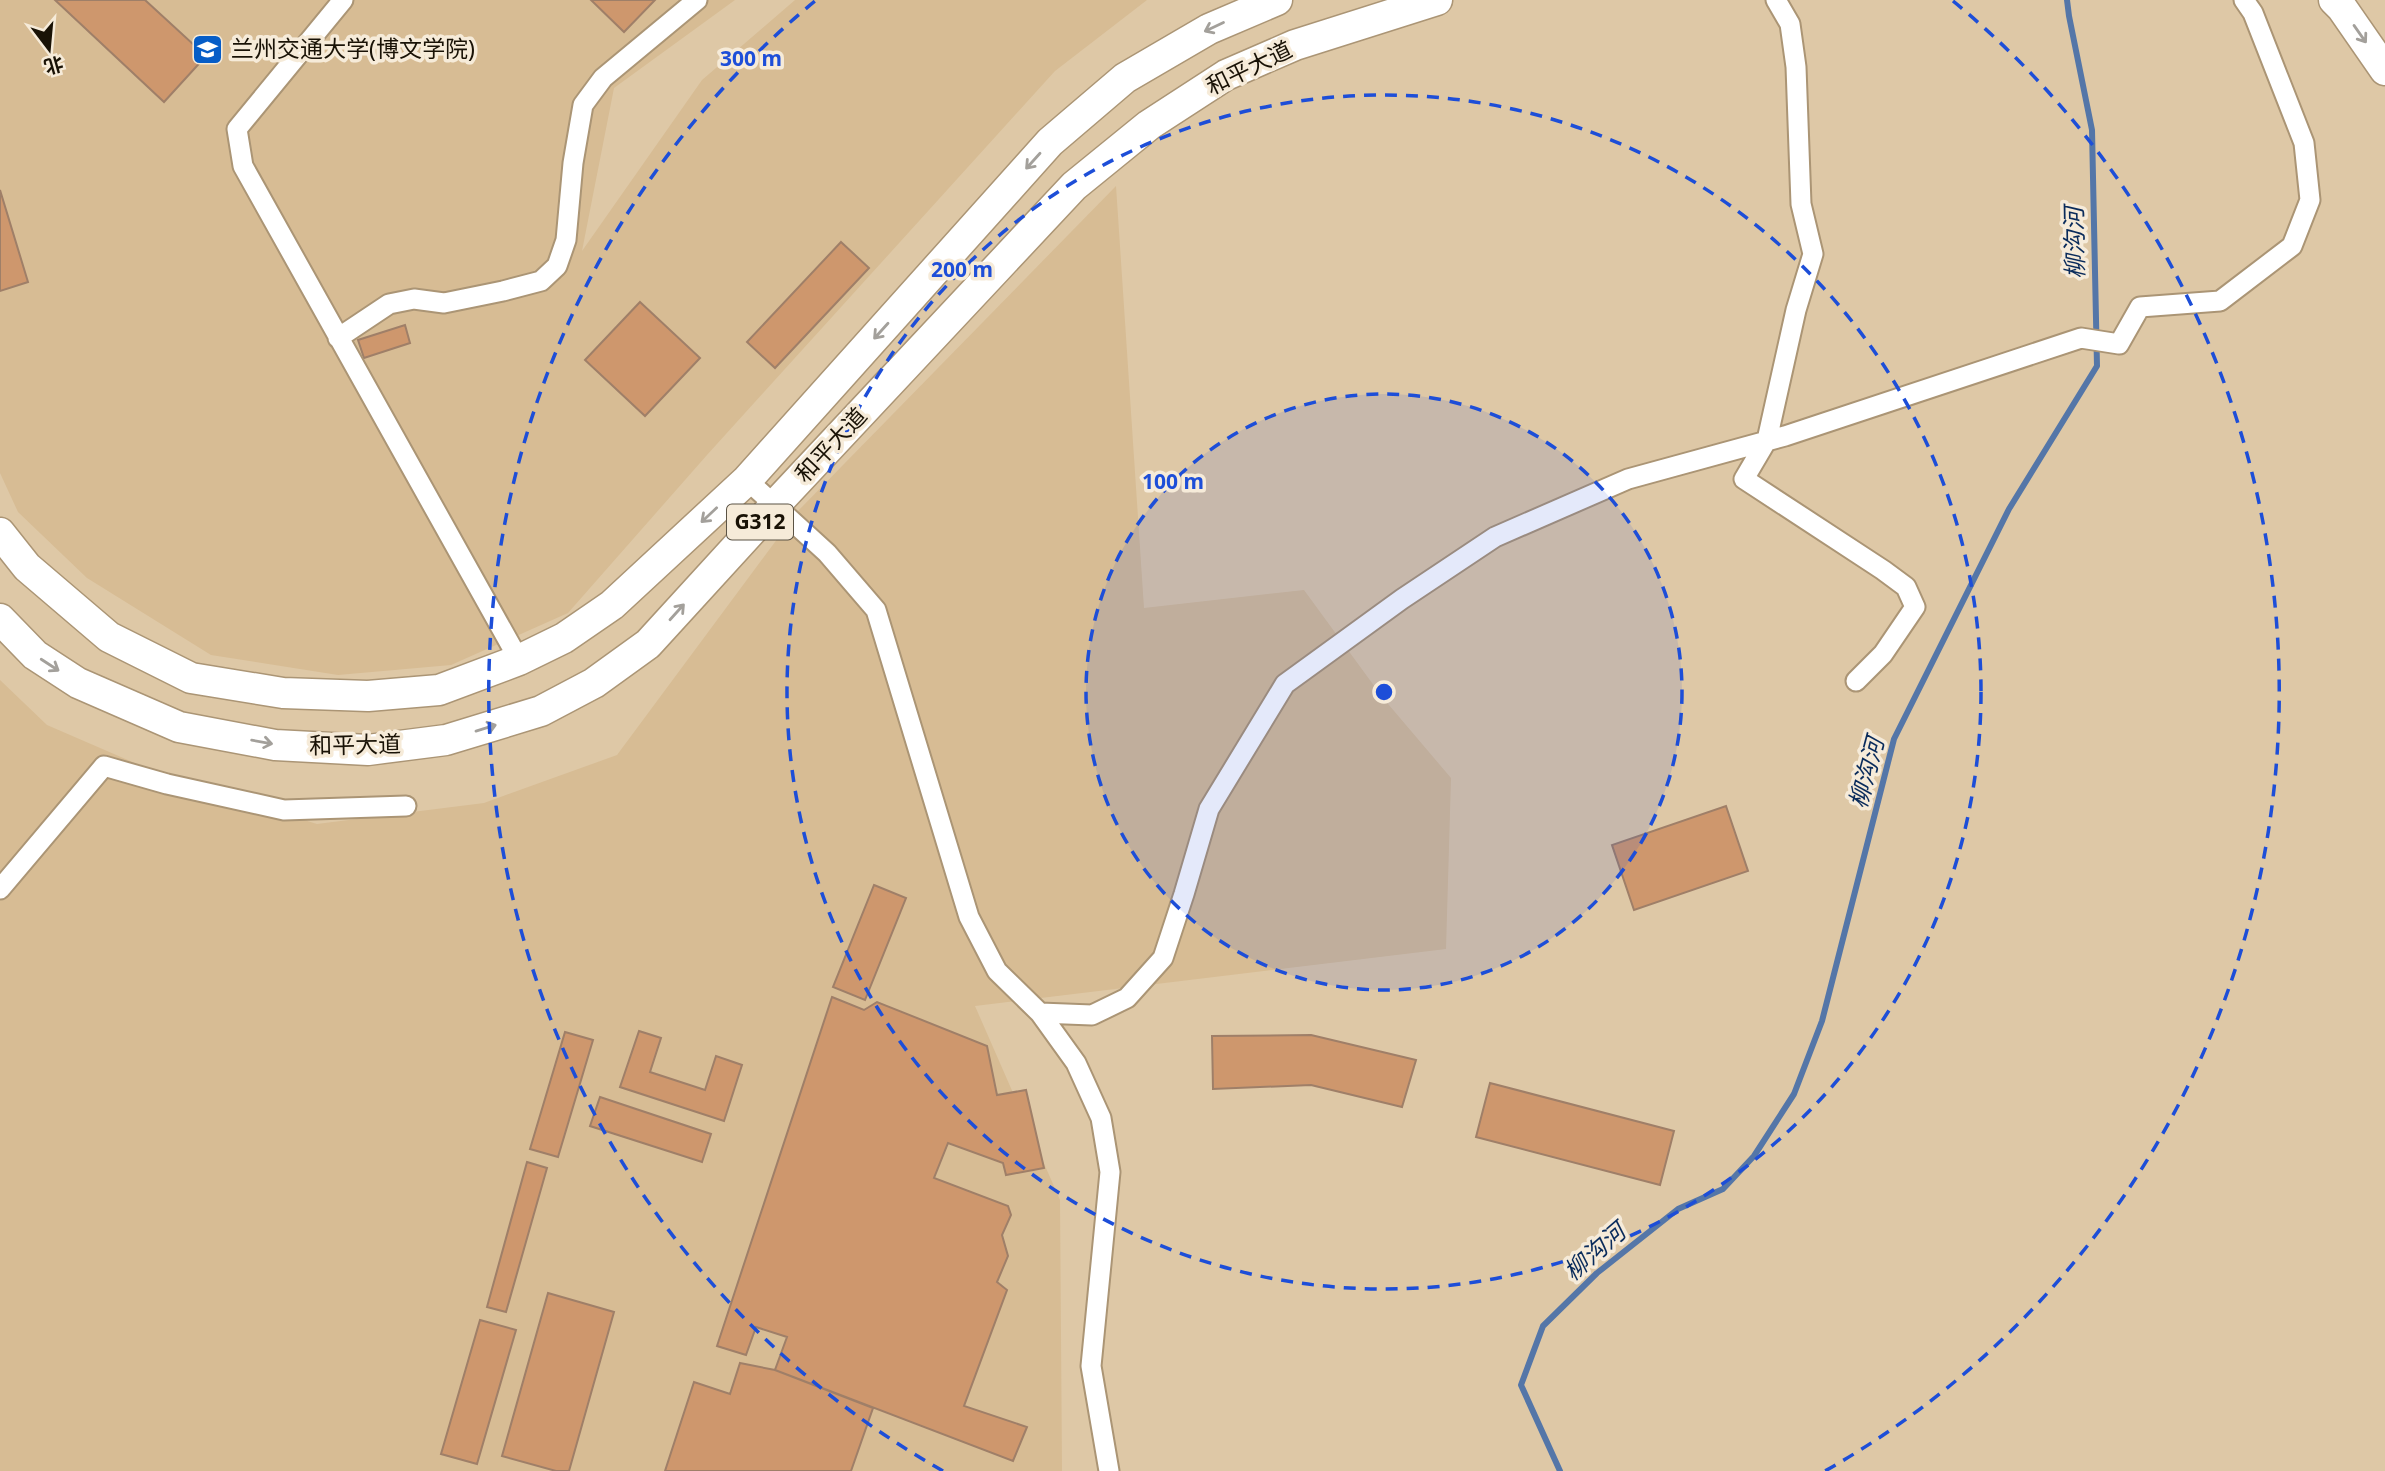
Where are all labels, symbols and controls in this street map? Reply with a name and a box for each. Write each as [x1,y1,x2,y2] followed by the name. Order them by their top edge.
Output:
[14,14,84,84] north arrow
[1204,21,1226,34] one-way arrow
[2353,24,2367,43] one-way arrow
[191,32,225,66] school or university icon: 兰州交通大学(博文学院)
[231,32,475,64] place label: 兰州交通大学(博文学院)
[1200,33,1297,102] street label: 和平大道
[720,44,782,72] text: 300 m
[41,50,66,80] text: 北
[1025,152,1041,170] one-way arrow
[2056,203,2091,279] water label: 柳沟河
[931,255,993,283] text: 200 m
[873,322,889,340] one-way arrow
[787,400,873,489] street label: 和平大道
[1142,467,1204,495] text: 100 m
[727,504,793,540] road number: G312
[700,507,718,523] one-way arrow
[669,604,686,621] one-way arrow
[40,658,59,672] one-way arrow
[1372,680,1396,704] centre of rings
[475,720,497,733] one-way arrow
[309,727,401,761] street label: 和平大道
[1840,730,1892,812] water label: 柳沟河
[250,736,273,750] one-way arrow
[1556,1212,1635,1287] water label: 柳沟河

